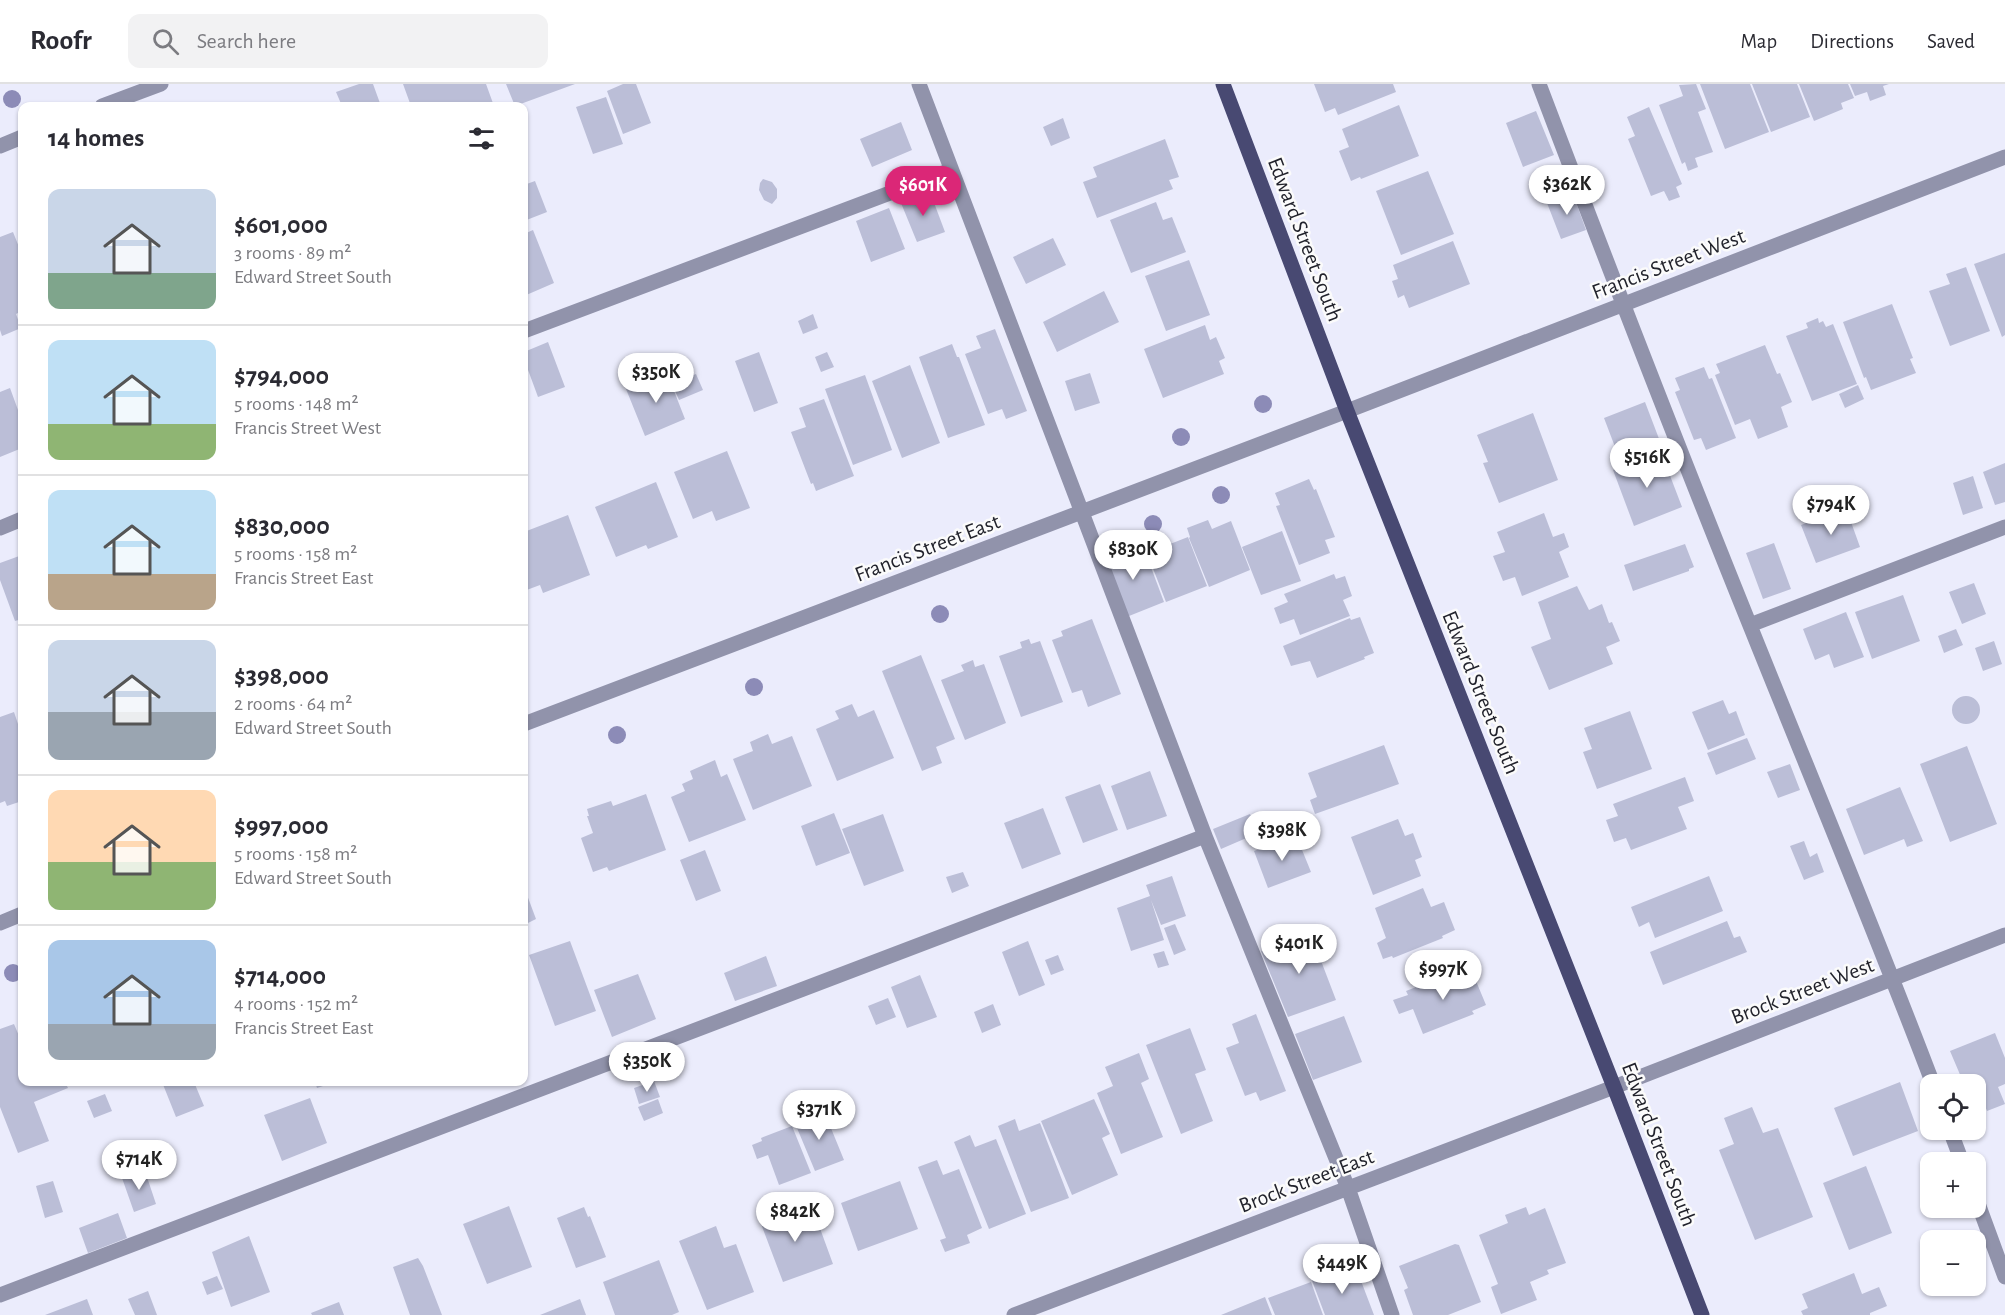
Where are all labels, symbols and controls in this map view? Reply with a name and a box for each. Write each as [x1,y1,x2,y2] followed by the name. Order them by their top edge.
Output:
[128,14,548,68] search box
[149,25,182,58] icon: search
[30,27,92,55] text: Roofr
[197,30,296,52] text: Search here
[1741,31,1777,52] text: Map
[1810,31,1894,52] text: Directions
[1927,31,1975,52] text: Saved
[465,122,498,155] icon: filters
[48,125,144,151] text: 14 homes
[1264,154,1346,324] street label: Edward Street South
[1525,165,1609,216] pin: $362K
[881,166,965,217] pin: $601K
[1543,174,1591,194] text: $362K
[899,175,947,195] text: $601K
[234,212,328,238] text: $601,000
[96,213,168,285] icon: home
[1589,225,1748,303] street label: Francis Street West
[234,243,351,263] text: 3 rooms · 89 m²
[234,267,392,287] text: Edward Street South
[614,353,698,404] pin: $350K
[632,362,680,382] text: $350K
[234,363,329,389] text: $794,000
[96,364,168,436] icon: home
[234,394,358,414] text: 5 rooms · 148 m²
[234,418,381,438] text: Francis Street West
[1605,438,1689,489] pin: $516K
[1624,447,1670,467] text: $516K
[1789,485,1873,536] pin: $794K
[1806,494,1856,514] text: $794K
[852,510,1003,586] street label: Francis Street East
[234,513,330,539] text: $830,000
[96,514,168,586] icon: home
[1091,530,1175,581] pin: $830K
[1108,539,1158,559] text: $830K
[234,544,357,564] text: 5 rooms · 158 m²
[234,568,373,588] text: Francis Street East
[1438,608,1524,777] street label: Edward Street South
[234,663,329,689] text: $398,000
[96,664,168,736] icon: home
[234,694,352,714] text: 2 rooms · 64 m²
[234,718,392,738] text: Edward Street South
[1240,811,1324,862] pin: $398K
[234,813,329,839] text: $997,000
[96,814,168,886] icon: home
[1258,820,1306,840] text: $398K
[234,844,357,864] text: 5 rooms · 158 m²
[234,868,392,888] text: Edward Street South
[1257,924,1341,975] pin: $401K
[1275,933,1323,953] text: $401K
[1401,950,1485,1001] pin: $997K
[1728,954,1877,1028] street label: Brock Street West
[1419,959,1467,979] text: $997K
[234,963,326,989] text: $714,000
[96,964,168,1036] icon: home
[234,994,358,1014] text: 4 rooms · 152 m²
[234,1018,373,1038] text: Francis Street East
[605,1042,689,1093] pin: $350K
[623,1051,671,1071] text: $350K
[1618,1059,1700,1229] street label: Edward Street South
[1920,1074,1986,1296] map controls
[1920,1074,1986,1140] button: locate
[777,1090,861,1141] pin: $371K
[796,1099,842,1119] text: $371K
[97,1140,181,1191] pin: $714K
[1236,1145,1377,1217] street label: Brock Street East
[116,1149,162,1169] text: $714K
[1920,1152,1986,1218] button: +
[753,1192,837,1243] pin: $842K
[770,1201,820,1221] text: $842K
[1920,1230,1986,1296] button: −
[1300,1244,1384,1295] pin: $449K
[1317,1253,1367,1273] text: $449K

